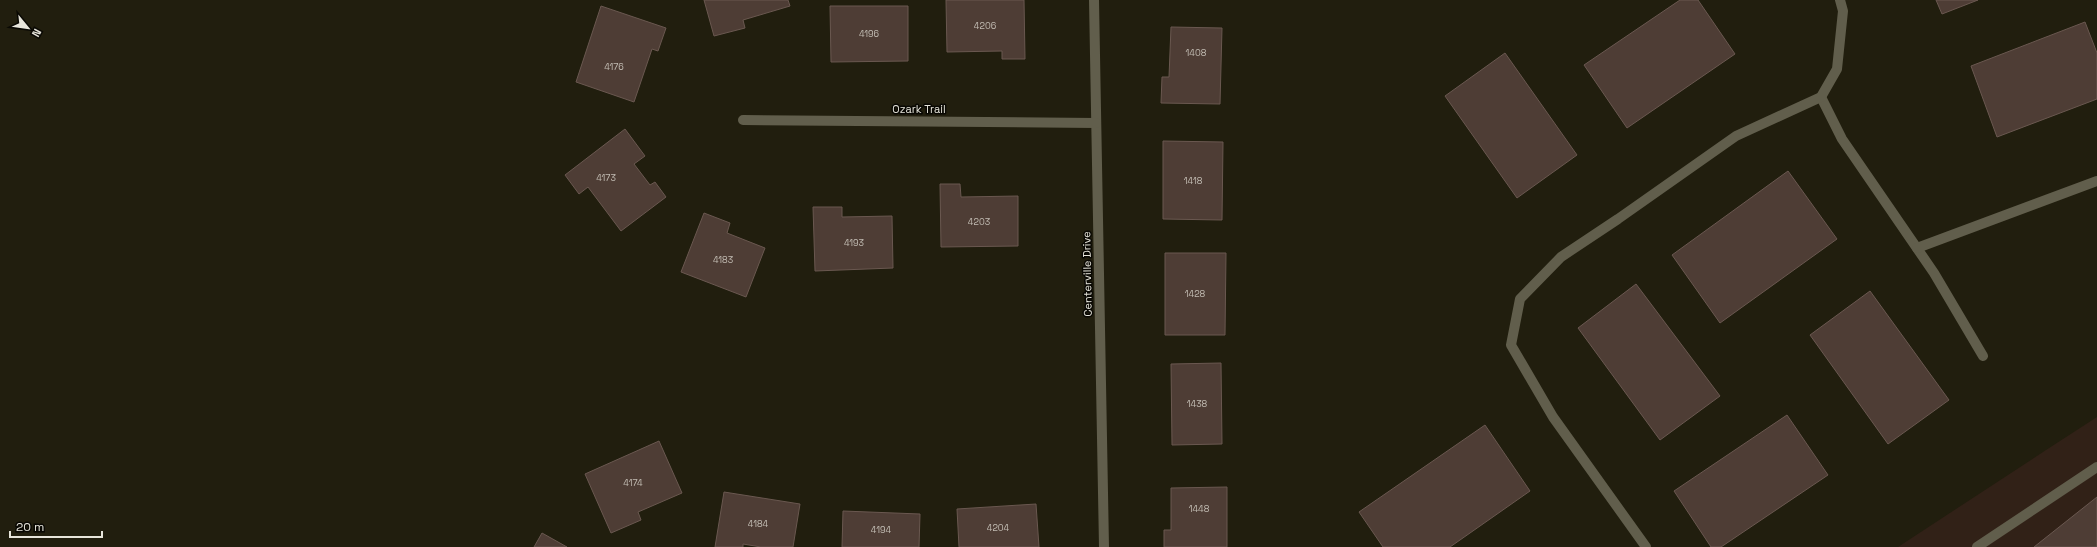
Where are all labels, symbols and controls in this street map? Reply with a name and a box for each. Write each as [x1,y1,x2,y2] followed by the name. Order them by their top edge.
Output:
[8,8,48,48] north arrow
[974,20,997,32] house number: 4206
[29,26,45,39] text: N
[859,28,880,40] house number: 4196
[1186,47,1207,59] house number: 1408
[604,61,624,73] house number: 4176
[892,102,946,116] street label: Ozark Trail
[596,172,616,184] house number: 4173
[1184,175,1203,187] house number: 1418
[968,216,990,228] house number: 4203
[1079,231,1095,317] street label: Centerville Drive
[844,237,864,249] house number: 4193
[713,254,733,266] house number: 4183
[1185,288,1206,300] house number: 1428
[1187,398,1208,410] house number: 1438
[623,477,643,489] house number: 4174
[1189,503,1210,515] house number: 1448
[10,513,102,539] scale bar
[748,518,769,530] house number: 4184
[16,519,44,535] text: 20 m
[987,522,1010,534] house number: 4204
[871,524,892,536] house number: 4194

